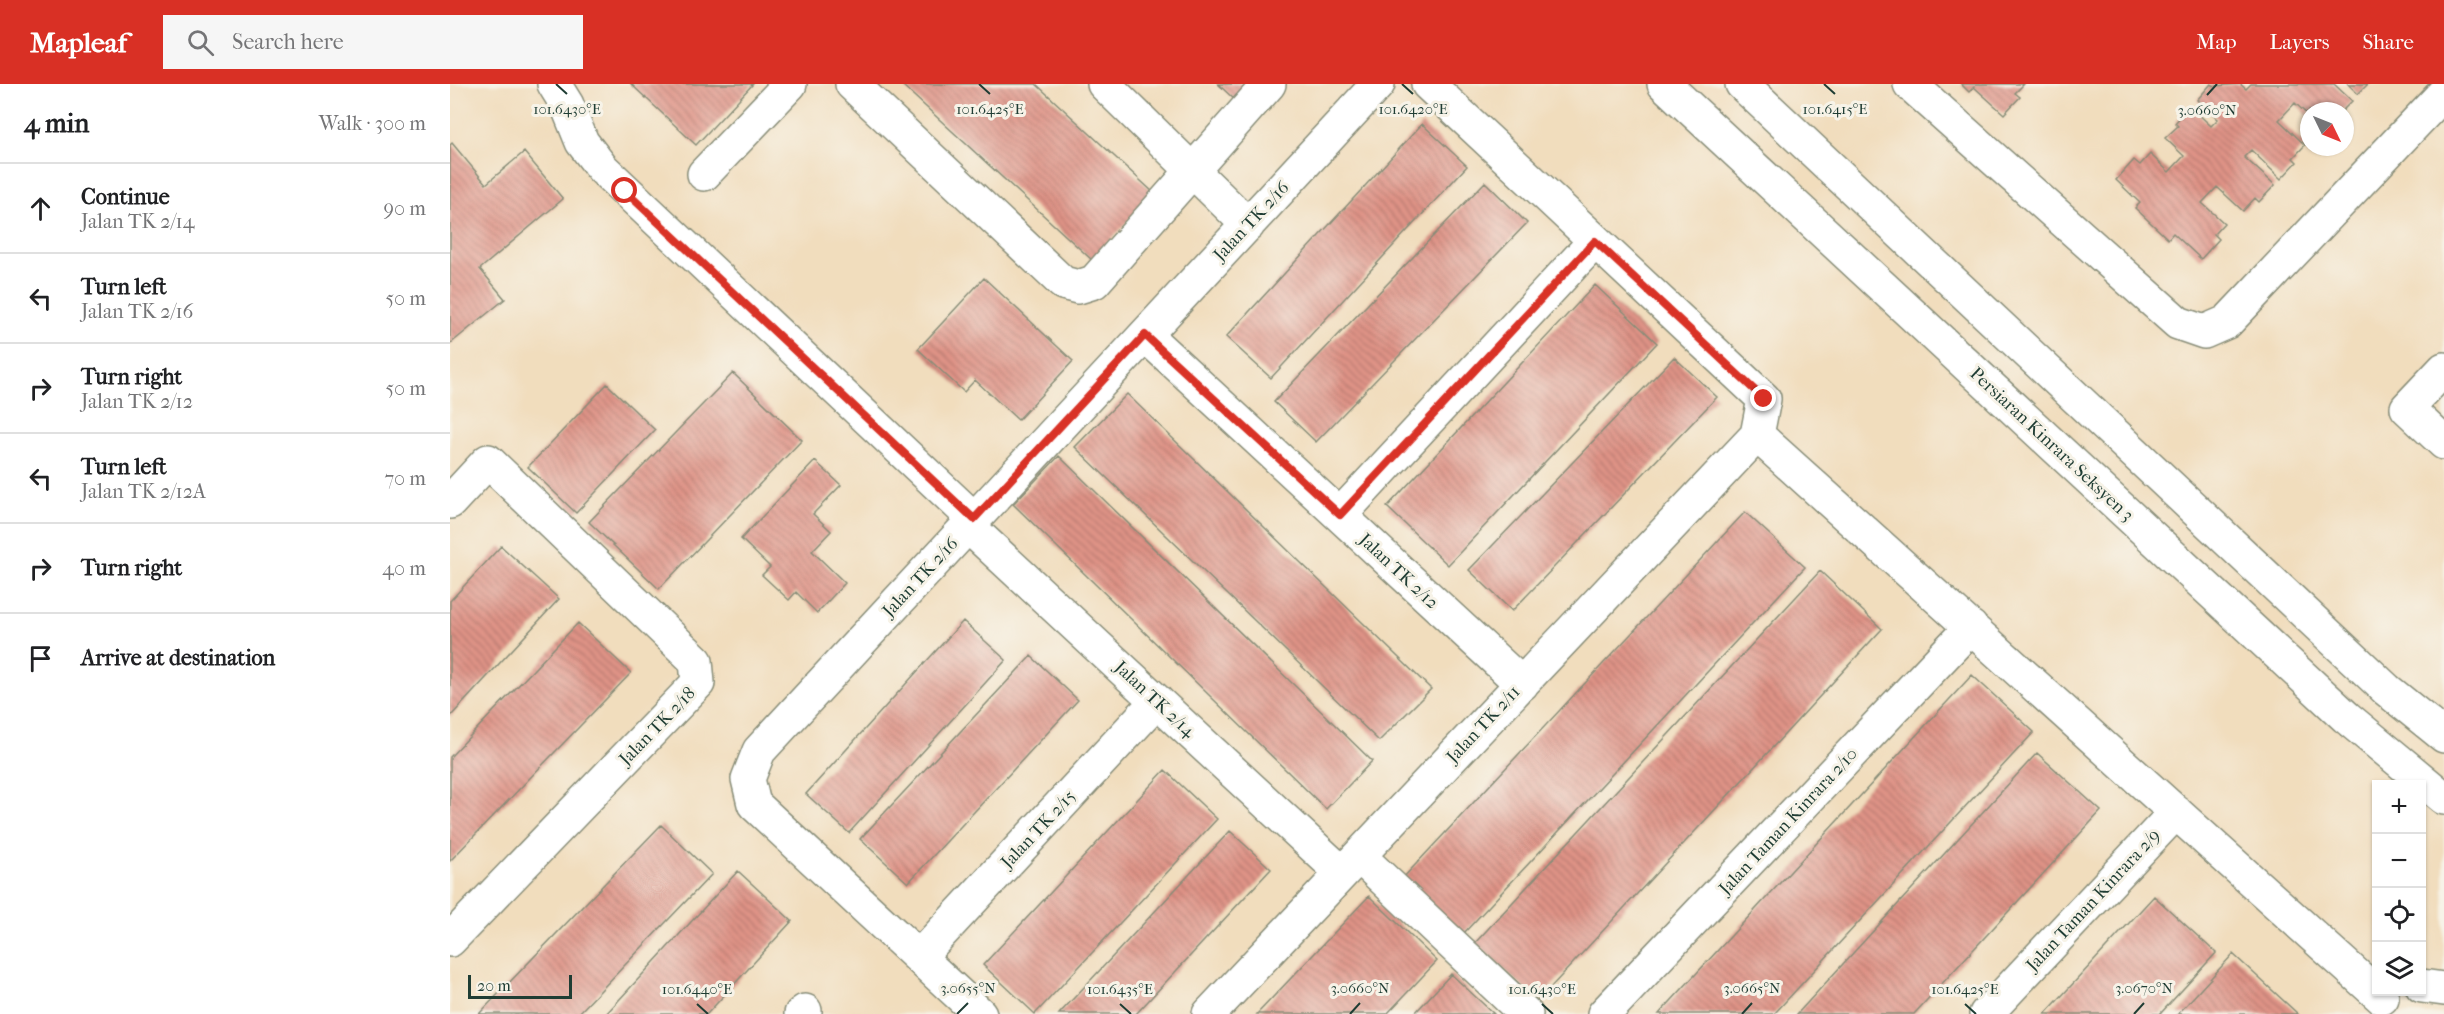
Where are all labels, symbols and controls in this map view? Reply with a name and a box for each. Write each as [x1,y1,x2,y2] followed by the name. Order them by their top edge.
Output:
[163,15,583,69] search box
[30,26,127,59] text: Mapleaf
[184,26,217,59] icon: search
[232,29,344,55] text: Search here
[2196,30,2237,54] text: Map
[2270,30,2329,54] text: Layers
[2362,30,2414,54] text: Share
[533,100,601,118] text: 101.6430°E
[956,100,1024,118] text: 101.6425°E
[1378,100,1448,118] text: 101.6420°E
[1802,100,1868,118] text: 101.6415°E
[2178,101,2237,119] text: 3.0660°N
[2300,102,2354,156] north arrow
[24,108,89,139] text: 4 min
[319,112,426,135] text: Walk · 300 m
[611,177,637,203] route start
[1208,177,1294,267] street label: Jalan TK 2/16
[81,184,170,210] text: Continue
[24,192,57,225] icon: ahead
[384,197,426,220] text: 90 m
[81,210,194,233] text: Jalan TK 2/14
[81,274,167,300] text: Turn left
[24,282,57,315] icon: left
[385,287,426,310] text: 50 m
[81,300,193,323] text: Jalan TK 2/16
[1966,363,2138,526] street label: Persiaran Kinrara Seksyen 3
[81,364,182,390] text: Turn right
[24,372,57,405] icon: right
[385,377,426,400] text: 50 m
[1750,385,1776,411] route end
[81,390,193,413] text: Jalan TK 2/12
[81,454,167,480] text: Turn left
[24,462,57,495] icon: left
[384,467,426,490] text: 70 m
[81,480,206,503] text: Jalan TK 2/12A
[1353,528,1443,613] street label: Jalan TK 2/12
[877,533,963,623] street label: Jalan TK 2/16
[24,552,57,585] icon: right
[81,555,182,581] text: Turn right
[382,557,426,580] text: 40 m
[24,642,57,675] icon: arrive
[81,645,275,671] text: Arrive at destination
[1109,656,1199,742] street label: Jalan TK 2/14
[1441,681,1524,769] street label: Jalan TK 2/11
[614,683,700,771] street label: Jalan TK 2/18
[1713,743,1862,901] street label: Jalan Taman Kinrara 2/10
[2372,780,2426,996] map controls
[2372,780,2426,834] button: +
[995,786,1080,874] street label: Jalan TK 2/15
[2021,825,2165,977] street label: Jalan Taman Kinrara 2/9
[2372,834,2426,888] button: −
[2372,888,2426,942] button: locate
[2372,942,2426,996] button: layers
[468,972,572,1000] scale bar
[477,976,511,995] text: 20 m
[940,979,996,997] text: 3.0655°N
[1331,979,1390,997] text: 3.0660°N
[1724,979,1781,997] text: 3.0665°N
[2115,979,2173,997] text: 3.0670°N
[662,980,732,998] text: 101.6440°E
[1087,980,1153,998] text: 101.6435°E
[1508,980,1576,998] text: 101.6430°E
[1931,980,1999,998] text: 101.6425°E

